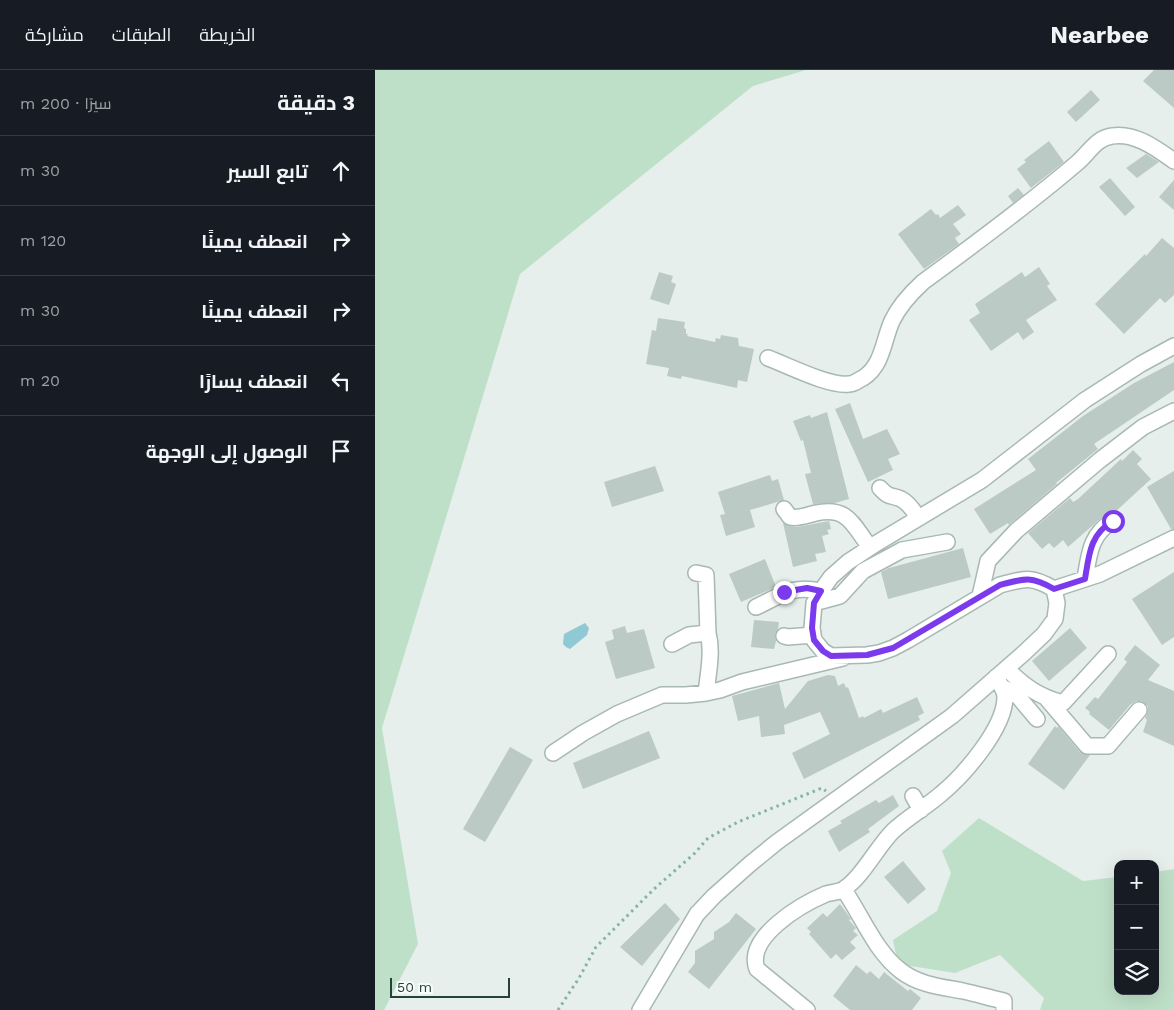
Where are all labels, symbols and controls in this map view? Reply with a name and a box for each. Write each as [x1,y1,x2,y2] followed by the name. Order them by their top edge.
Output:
[1050,21,1149,49] text: Nearbee
[25,24,84,45] text: مشاركة
[112,24,171,45] text: الطبقات
[199,24,256,45] text: الخريطة
[277,90,355,115] text: 3 دقيقة
[20,94,112,113] text: سيرًا · 200 m
[327,157,355,185] icon: ahead
[227,160,308,183] text: تابع السير
[20,161,60,180] text: 30 m
[327,227,355,255] icon: right
[201,230,308,253] text: انعطف يمينًا
[20,231,66,250] text: 120 m
[327,297,355,325] icon: right
[201,300,308,323] text: انعطف يمينًا
[20,301,60,320] text: 30 m
[327,367,355,395] icon: left
[199,370,308,393] text: انعطف يسارًا
[20,371,60,390] text: 20 m
[327,437,355,465] icon: arrive
[146,440,308,463] text: الوصول إلى الوجهة
[1102,510,1125,533] route start
[773,581,796,604] route end
[1114,860,1159,995] map controls
[1114,860,1159,905] button: +
[1114,905,1159,950] button: −
[1114,950,1159,995] button: layers
[390,975,510,998] scale bar
[397,979,432,995] text: 50 m

